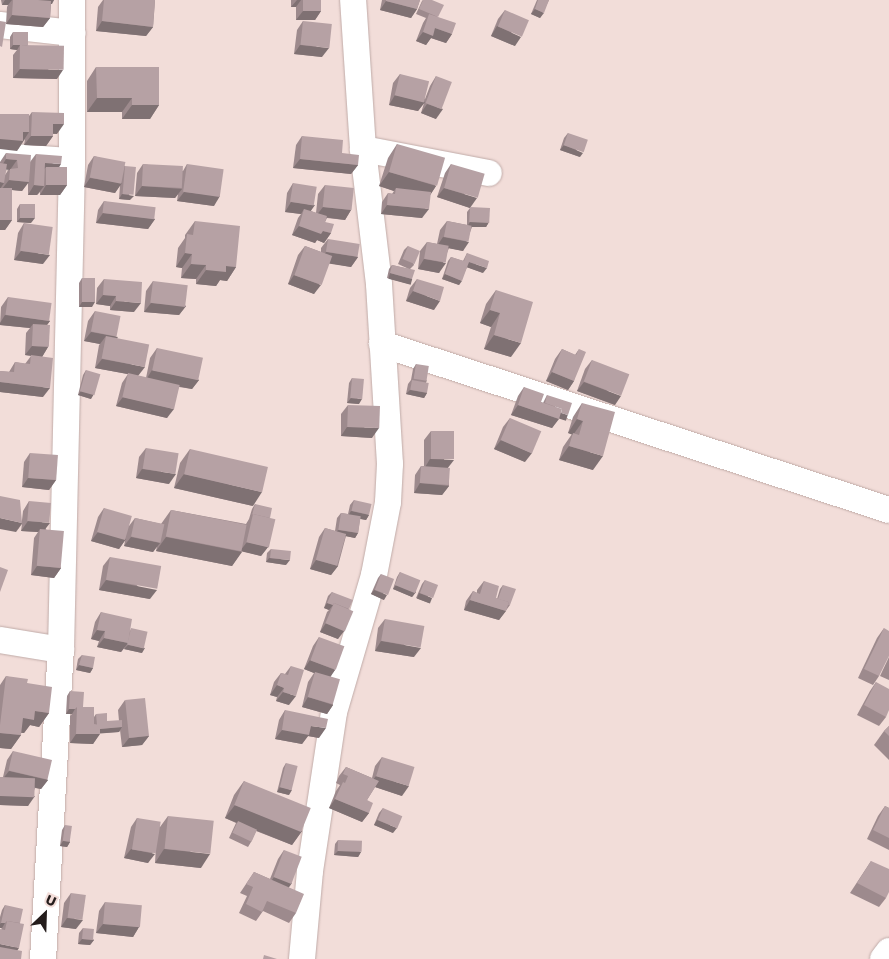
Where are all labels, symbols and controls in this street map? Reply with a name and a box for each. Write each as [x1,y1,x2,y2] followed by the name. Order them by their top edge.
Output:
[20,889,70,939] north arrow
[43,891,59,910] text: U

